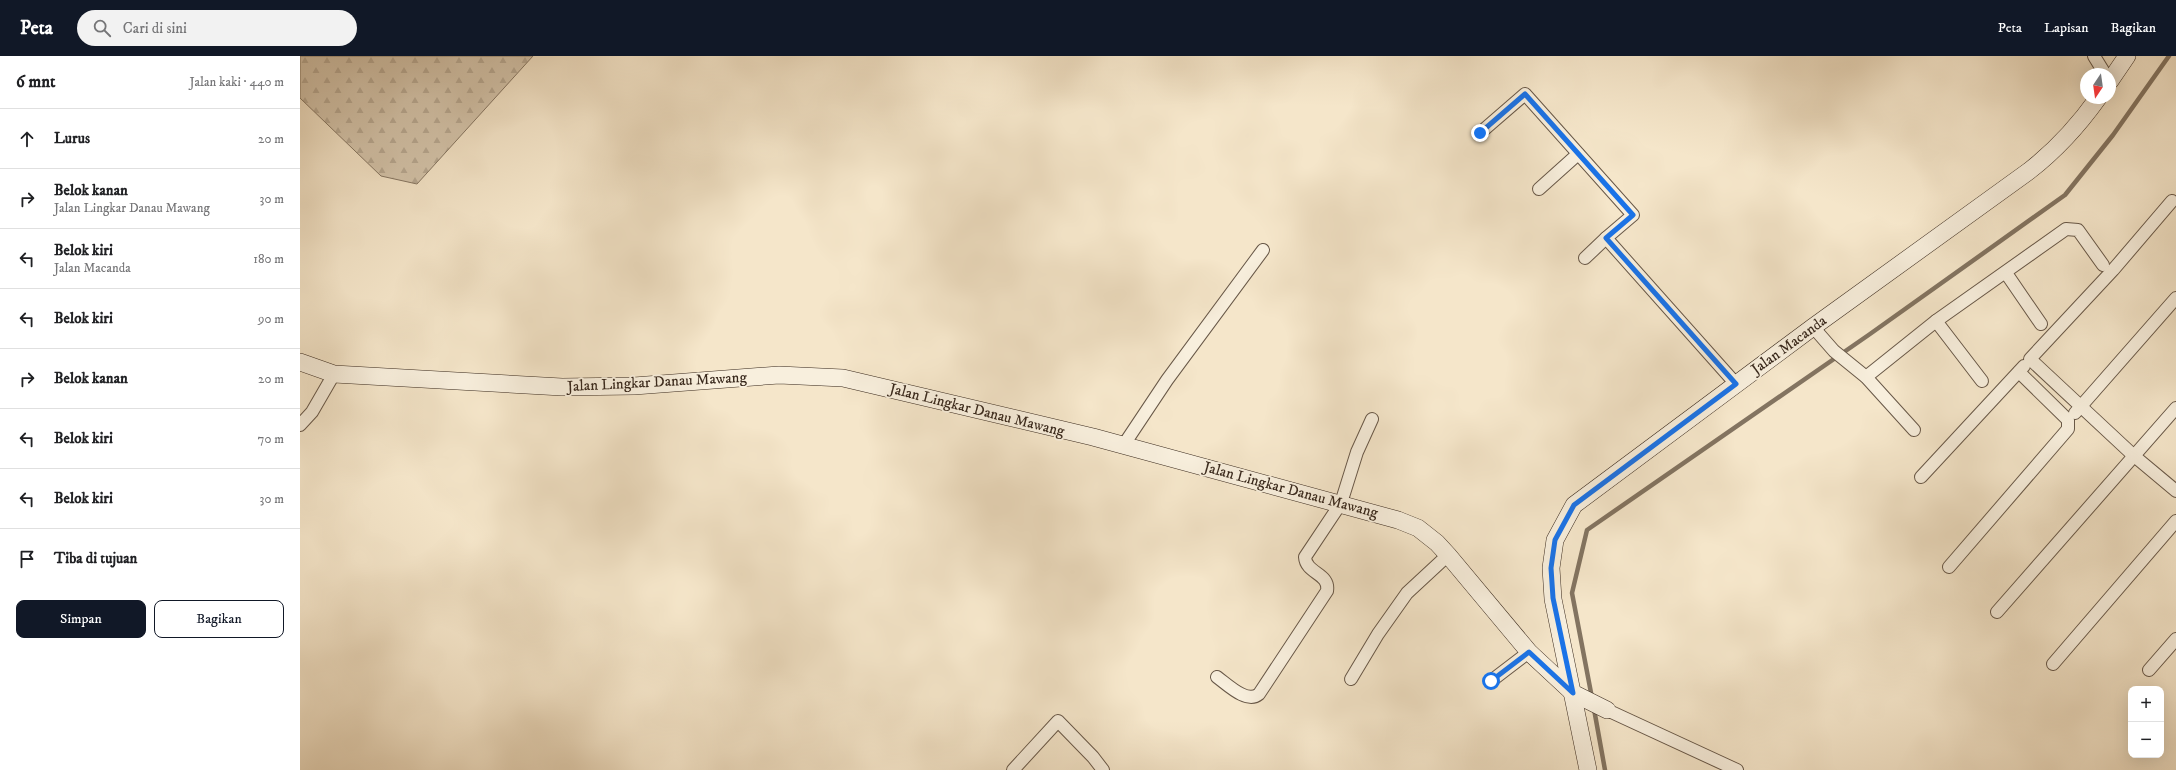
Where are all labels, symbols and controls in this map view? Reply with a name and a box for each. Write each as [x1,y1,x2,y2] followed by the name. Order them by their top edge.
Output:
[77,10,357,46] search box
[20,17,53,40] text: Peta
[91,17,113,39] icon: search
[123,19,187,38] text: Cari di sini
[1998,19,2022,37] text: Peta
[2044,19,2089,37] text: Lapisan
[2111,19,2156,37] text: Bagikan
[2080,68,2116,104] north arrow
[16,71,56,93] text: 6 mnt
[190,74,284,90] text: Jalan kaki · 440 m
[1471,124,1489,142] route end
[16,128,38,150] icon: ahead
[54,129,90,148] text: Lurus
[258,131,284,147] text: 20 m
[54,181,128,200] text: Belok kanan
[16,188,38,210] icon: right
[260,191,284,207] text: 30 m
[54,200,210,216] text: Jalan Lingkar Danau Mawang
[54,241,113,260] text: Belok kiri
[16,248,38,270] icon: left
[253,251,284,267] text: 180 m
[54,260,131,276] text: Jalan Macanda
[16,308,38,330] icon: left
[54,309,113,328] text: Belok kiri
[258,311,284,327] text: 90 m
[1746,311,1831,380] street label: Jalan Macanda
[16,368,38,390] icon: right
[565,368,748,396] street label: Jalan Lingkar Danau Mawang
[54,369,128,388] text: Belok kanan
[258,371,284,387] text: 20 m
[886,379,1067,441] street label: Jalan Lingkar Danau Mawang
[16,428,38,450] icon: left
[54,429,113,448] text: Belok kiri
[258,431,284,447] text: 70 m
[1200,457,1381,523] street label: Jalan Lingkar Danau Mawang
[16,488,38,510] icon: left
[54,489,113,508] text: Belok kiri
[260,491,284,507] text: 30 m
[16,548,38,570] icon: arrive
[54,549,137,568] text: Tiba di tujuan
[16,600,146,638] button: Simpan
[154,600,284,638] button: Bagikan
[1482,672,1500,690] route start
[2128,686,2164,758] map controls
[2128,686,2164,722] button: +
[2128,722,2164,758] button: −

